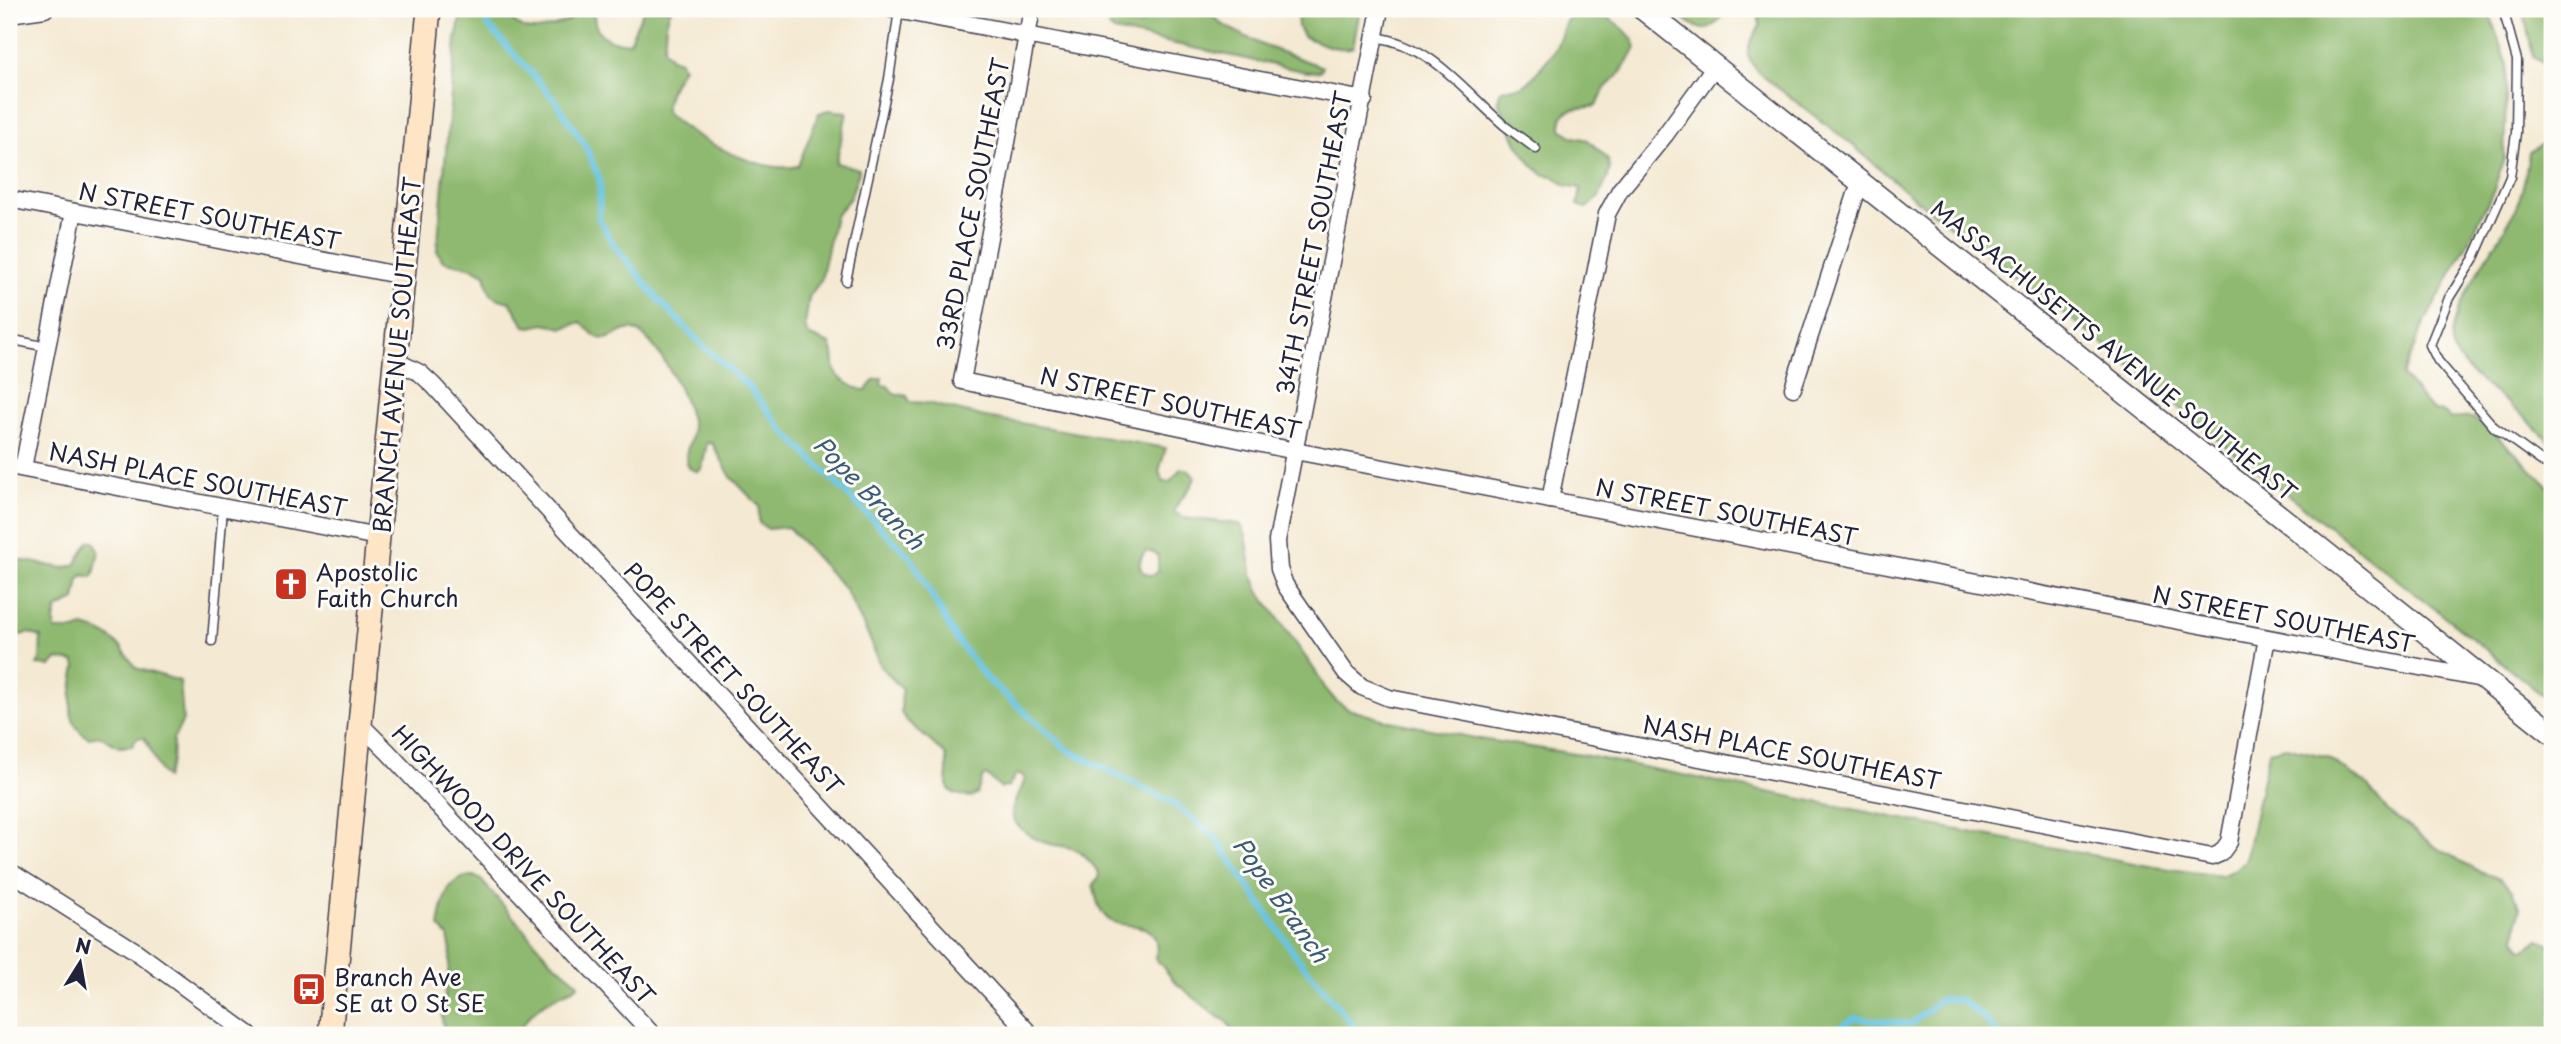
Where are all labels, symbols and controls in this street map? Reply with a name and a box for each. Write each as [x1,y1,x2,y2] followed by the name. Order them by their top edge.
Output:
[926,55,1018,353] street label: 33RD PLACE SOUTHEAST
[1266,88,1360,398] street label: 34TH STREET SOUTHEAST
[76,172,344,258] street label: N STREET SOUTHEAST
[363,175,429,535] street label: BRANCH AVENUE SOUTHEAST
[1923,191,2305,509] street label: MASSACHUSETTS AVENUE SOUTHEAST
[1037,357,1305,447] street label: N STREET SOUTHEAST
[806,427,934,558] water label: Pope Branch
[46,433,350,525] street label: NASH PLACE SOUTHEAST
[1593,468,1861,554] street label: N STREET SOUTHEAST
[316,554,459,615] place label: Apostolic Faith Church
[616,554,852,803] street label: POPE STREET SOUTHEAST
[272,565,310,603] church icon: Apostolic Faith Church
[2150,575,2418,661] street label: N STREET SOUTHEAST
[1640,706,1944,798] street label: NASH PLACE SOUTHEAST
[384,716,664,1012] street label: HIGHWOOD DRIVE SOUTHEAST
[1225,829,1339,970] water label: Pope Branch
[46,928,116,998] north arrow
[73,930,93,961] text: N
[334,959,485,1020] place label: Branch Ave SE at O St SE
[290,970,328,1008] bus stop icon: Branch Ave SE at O St SE

